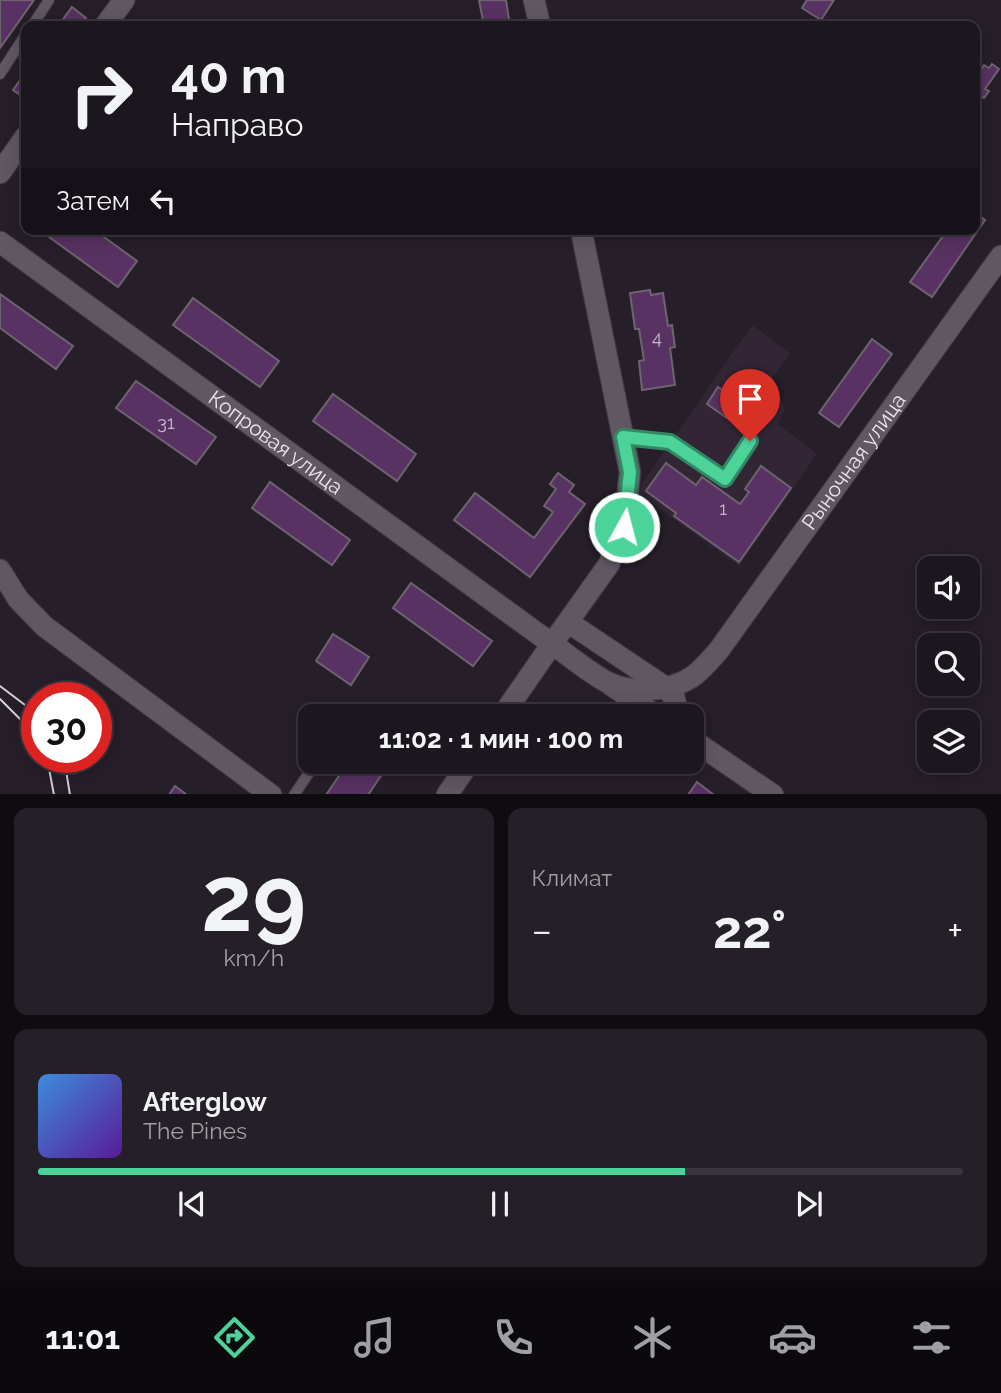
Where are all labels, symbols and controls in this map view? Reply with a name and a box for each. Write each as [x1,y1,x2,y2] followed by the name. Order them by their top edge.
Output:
[171,47,286,104] text: 40 m
[56,49,147,140] icon: right
[171,106,303,143] text: Направо
[144,182,182,220] icon: left
[56,186,130,216] text: Затем
[652,327,662,348] house number: 4
[720,369,780,441] pin
[731,380,769,418] icon: arrive
[204,385,348,500] street label: Копровая улица
[796,388,911,534] street label: Рыночная улица
[157,412,175,433] house number: 31
[587,490,661,564] position arrow
[719,498,727,519] house number: 1
[917,556,980,773] map controls
[917,556,980,619] button: sound
[917,633,980,696] button: search
[21,682,112,773] speed limit sign: 30
[917,710,980,773] button: layers
[379,724,623,754] text: 11:02 · 1 мин · 100 m
[201,845,306,952] text: 29
[532,864,612,891] text: Климат
[713,899,786,960] text: 22°
[532,908,552,953] text: −
[947,908,963,953] text: +
[223,944,284,971] text: km/h
[143,1087,267,1117] text: Afterglow
[143,1117,247,1144] text: The Pines
[173,1185,211,1223] icon: previous
[481,1185,519,1223] icon: pause
[790,1185,828,1223] icon: next
[210,1313,259,1362] icon: directions
[350,1313,399,1362] icon: music
[489,1313,538,1362] icon: phone
[628,1313,677,1362] icon: climate
[768,1313,817,1362] icon: car
[907,1313,956,1362] icon: filters
[45,1319,120,1356] text: 11:01

